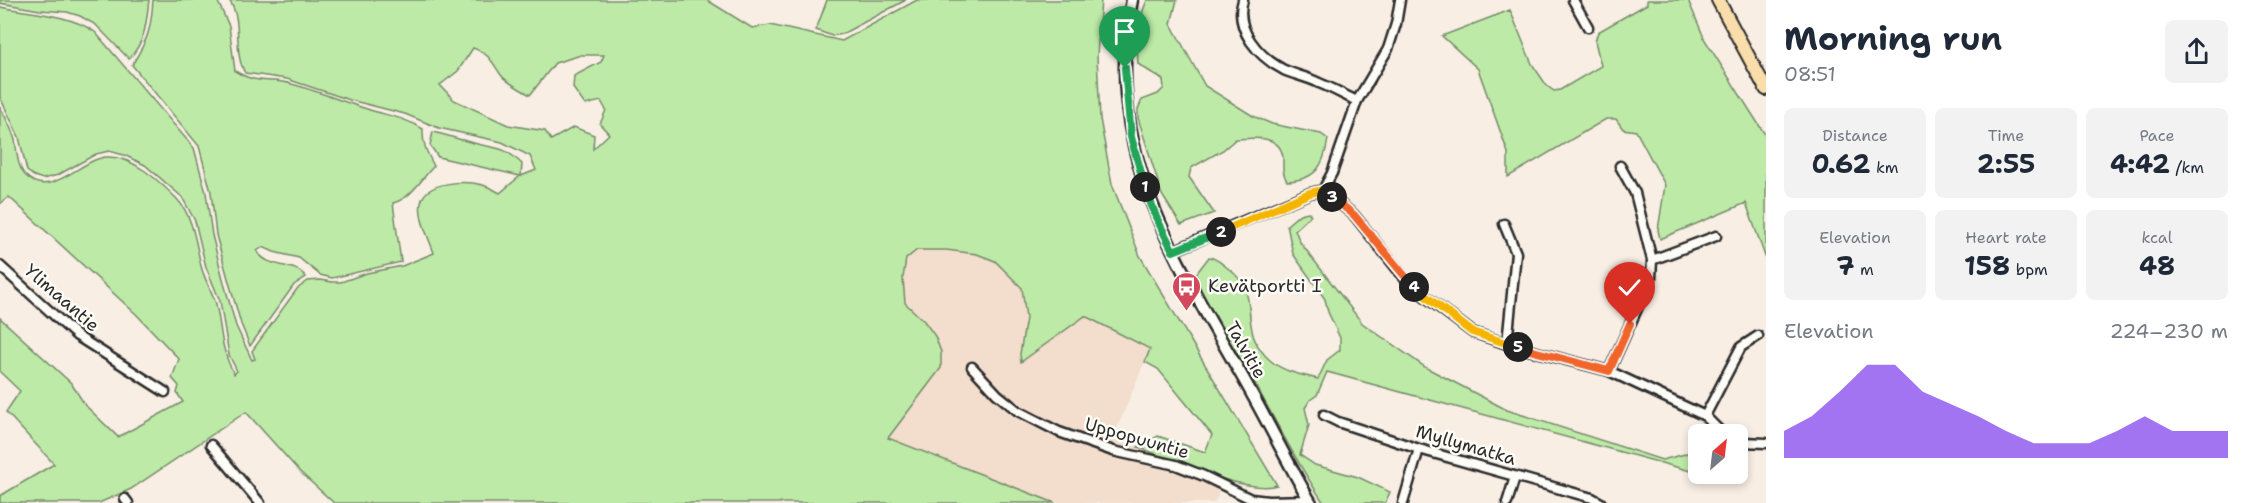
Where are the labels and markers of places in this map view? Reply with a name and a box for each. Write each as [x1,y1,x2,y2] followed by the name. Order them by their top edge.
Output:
[1099,6,1150,68] pin
[1130,172,1160,202] pin: 1
[1317,182,1347,212] pin: 3
[1206,217,1236,247] pin: 2
[1604,262,1655,324] pin
[1171,270,1203,312] bus stop icon: Kevätportti I
[1399,272,1429,302] pin: 4
[1208,274,1322,298] place label: Kevätportti I
[1503,332,1533,362] pin: 5

